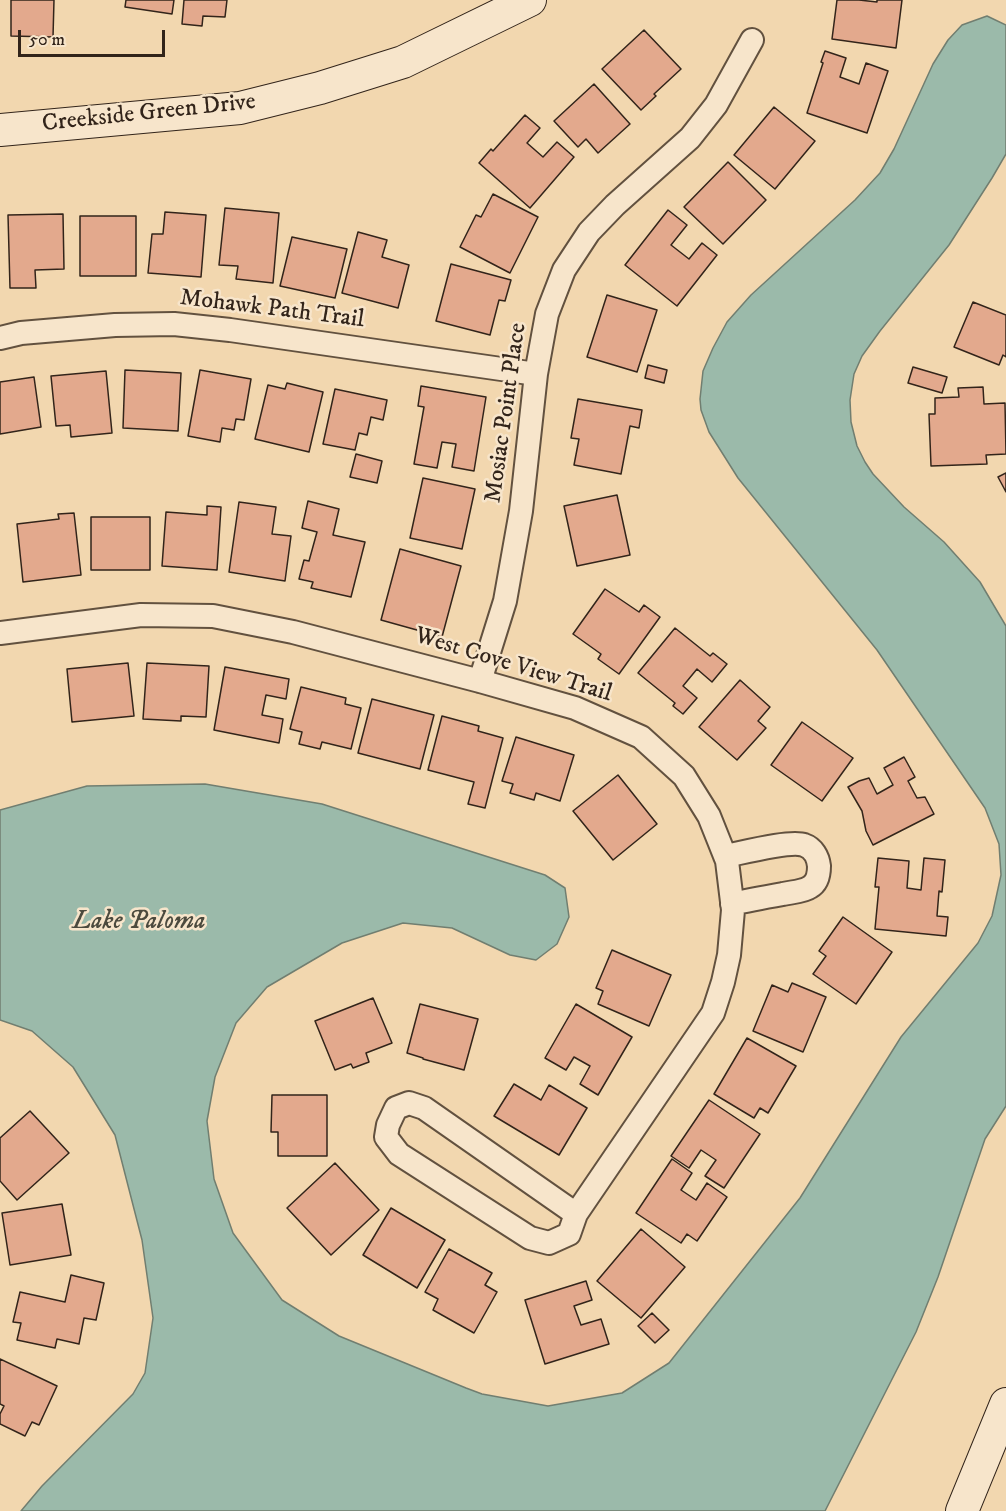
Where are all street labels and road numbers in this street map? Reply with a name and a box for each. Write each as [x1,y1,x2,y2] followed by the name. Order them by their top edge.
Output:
[41,88,257,140] street label: Creekside Green Drive
[178,284,366,336] street label: Mohawk Path Trail
[480,321,534,505] street label: Mosiac Point Place
[411,622,615,710] street label: West Cove View Trail

